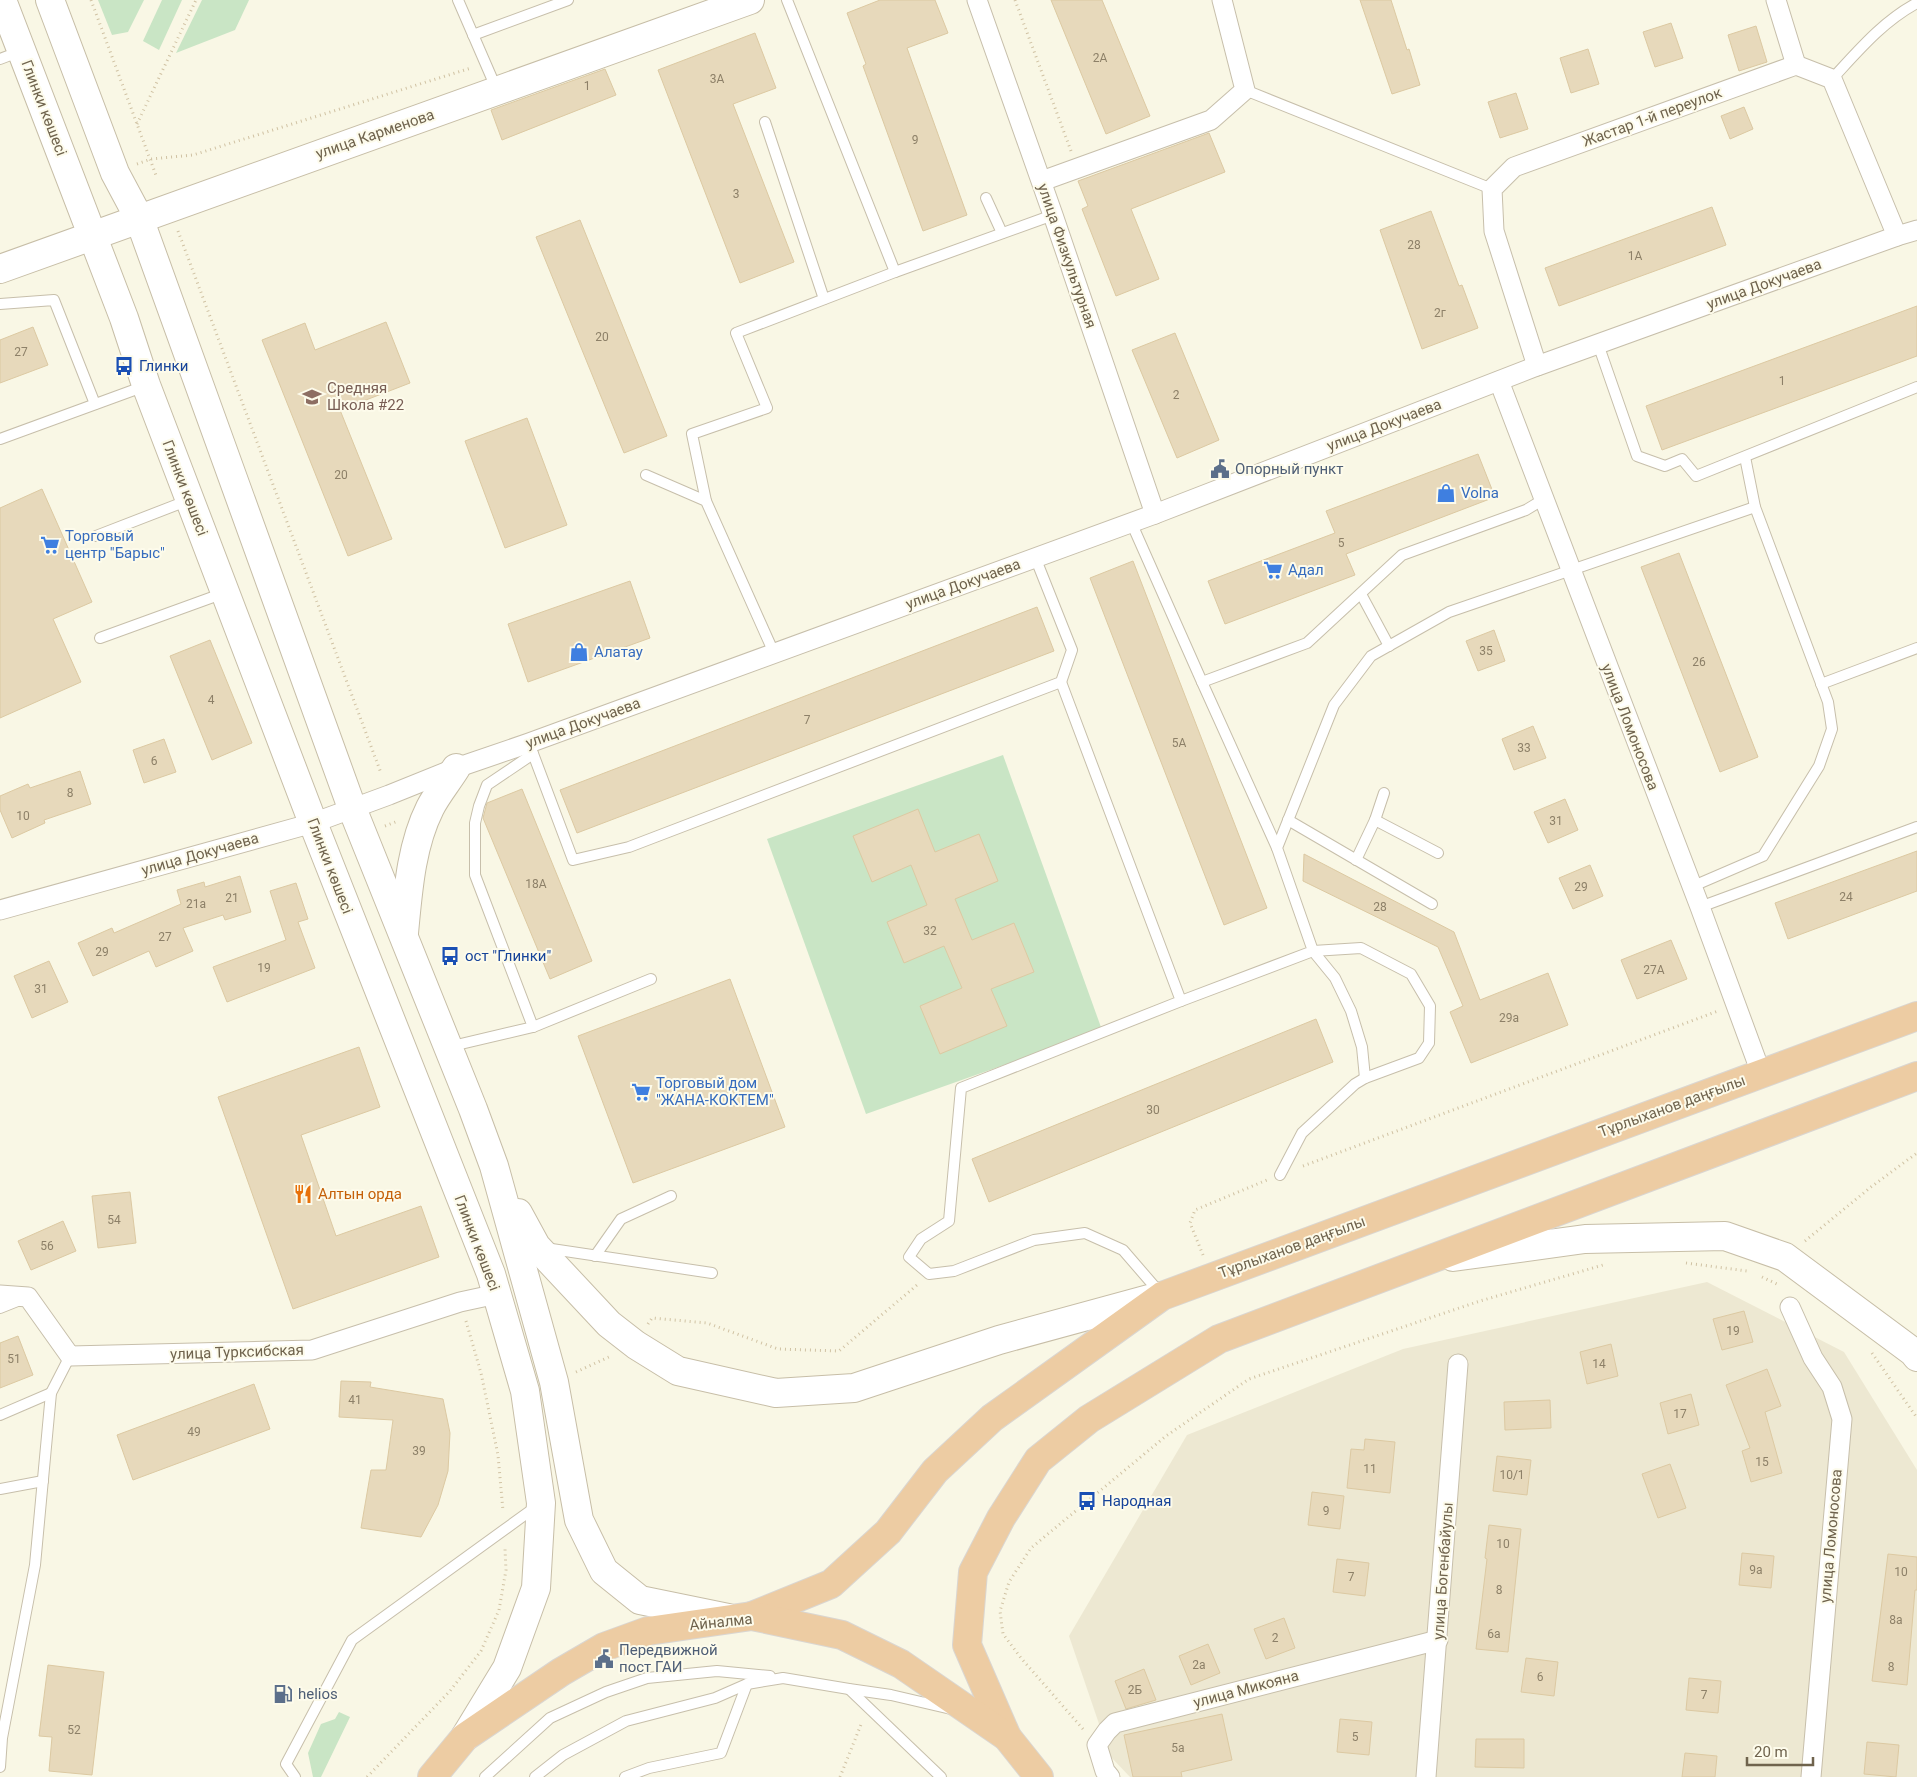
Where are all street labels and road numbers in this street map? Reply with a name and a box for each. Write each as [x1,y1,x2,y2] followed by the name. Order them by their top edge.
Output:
[17,58,71,158] street label: Глинки көшесі
[1580,83,1724,151] street label: Жастар 1-й переулок
[313,105,437,163] street label: улица Карменова
[1034,181,1100,331] street label: улица Физкультурная
[1704,255,1824,313] street label: улица Докучаева
[1324,395,1444,455] street label: улица Докучаева
[158,438,212,538] street label: Глинки көшесі
[903,555,1023,613] street label: улица Докучаева
[1598,661,1662,793] street label: улица Ломоносова
[523,694,643,752] street label: улица Докучаева
[303,816,357,916] street label: Глинки көшесі
[139,829,261,879] street label: улица Докучаева
[1596,1071,1748,1141] street label: Тұрлыханов даңғылы
[450,1193,504,1293] street label: Глинки көшесі
[1216,1212,1368,1282] street label: Тұрлыханов даңғылы
[170,1341,304,1363] street label: улица Турксибская
[1816,1468,1846,1604] street label: улица Ломоносова
[1429,1502,1457,1640] street label: улица Богенбайулы
[689,1610,753,1634] street label: Айналма
[1191,1666,1301,1712] street label: улица Микояна

